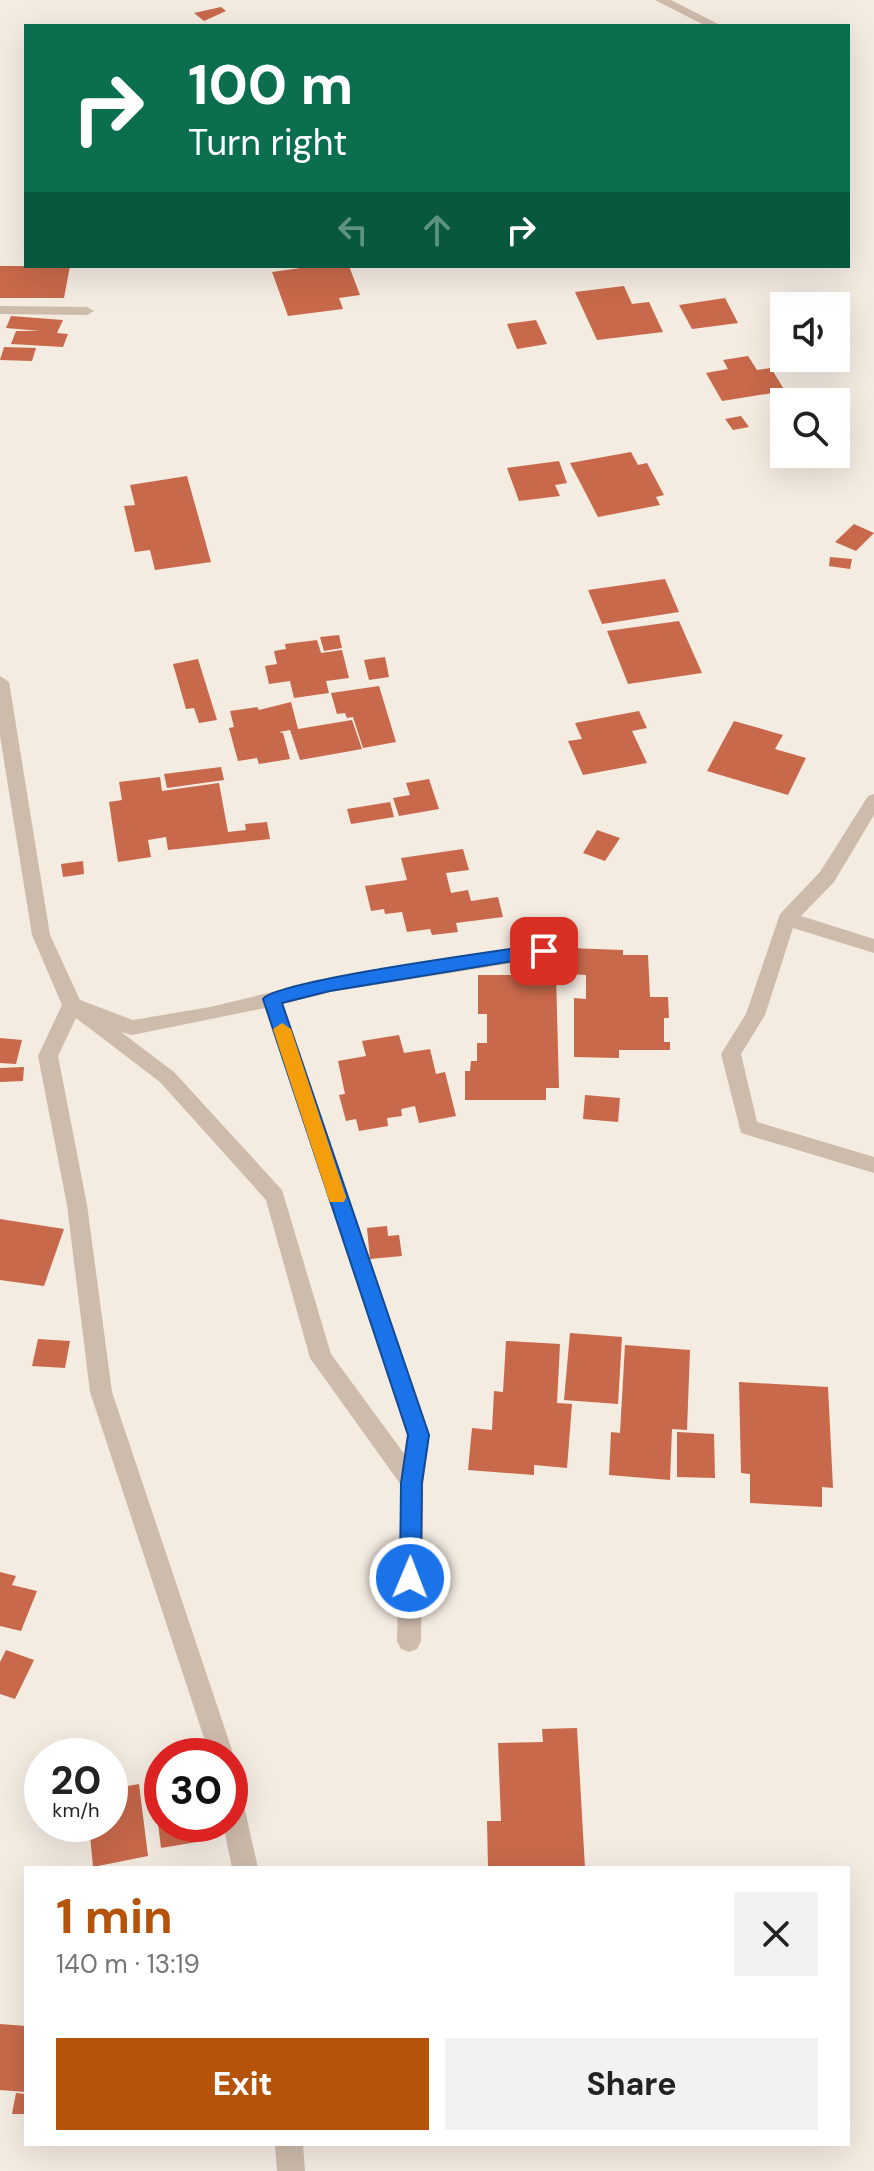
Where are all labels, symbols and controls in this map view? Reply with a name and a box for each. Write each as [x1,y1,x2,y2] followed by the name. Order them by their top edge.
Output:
[188,48,353,121] text: 100 m
[56,56,160,160] icon: right
[188,119,347,166] text: Turn right
[331,208,375,252] icon: left
[415,208,459,252] icon: ahead
[499,208,543,252] icon: right
[770,292,850,468] map controls
[770,292,850,372] button: sound
[770,388,850,468] button: search
[510,917,578,985] pin
[522,929,566,973] icon: arrive
[368,1536,452,1620] position arrow
[144,1738,248,1842] speed limit sign: 30
[50,1754,102,1806] text: 20
[52,1797,100,1823] text: km/h
[56,1885,173,1948] text: 1 min
[734,1892,818,1976] button: close
[56,1947,200,1981] text: 140 m · 13:19
[56,2038,429,2130] button: Exit
[445,2038,818,2130] button: Share

